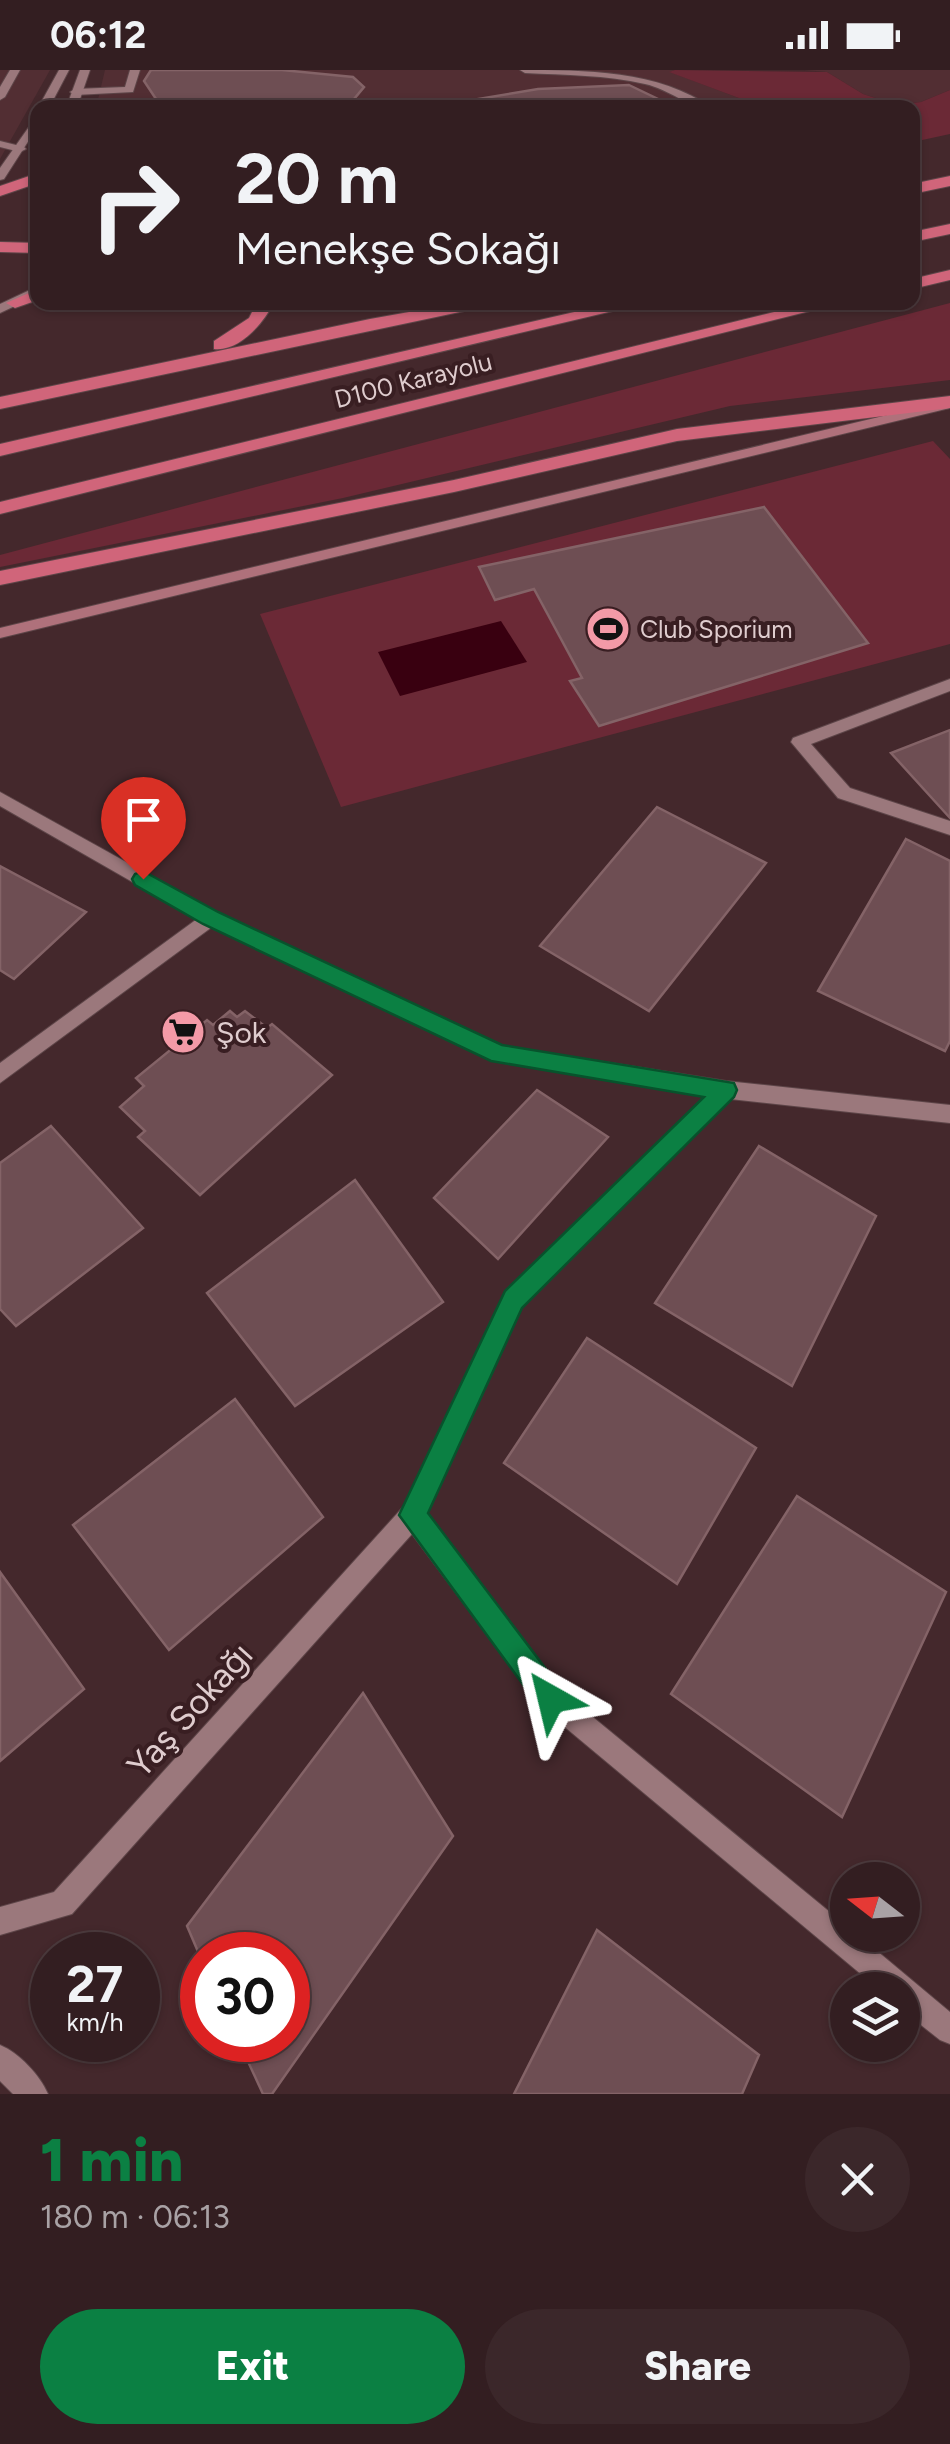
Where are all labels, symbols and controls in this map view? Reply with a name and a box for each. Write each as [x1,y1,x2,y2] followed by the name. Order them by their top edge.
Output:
[50,12,146,58] text: 06:12
[235,136,399,221] text: 20 m
[70,140,200,270] icon: right
[235,221,561,275] text: Menekşe Sokağı
[331,346,495,414] street label: D100 Karayolu
[585,606,631,652] sports icon: Club Sporium
[640,614,792,644] place label: Club Sporium
[101,777,186,880] pin
[116,792,171,847] icon: arrive
[160,1009,206,1055] supermarket icon: Şok
[216,1014,267,1051] place label: Şok
[119,1634,261,1786] street label: Yaş Sokağı
[499,1647,603,1751] position arrow
[830,1862,920,1952] north arrow
[830,1862,920,2062] map controls
[180,1932,310,2062] speed limit sign: 30
[67,1954,123,2015] text: 27
[830,1972,920,2062] button: layers
[66,2007,124,2037] text: km/h
[40,2124,183,2196] text: 1 min
[805,2127,910,2232] button: close
[40,2198,230,2236] text: 180 m · 06:13
[40,2309,465,2424] button: Exit
[485,2309,910,2424] button: Share

